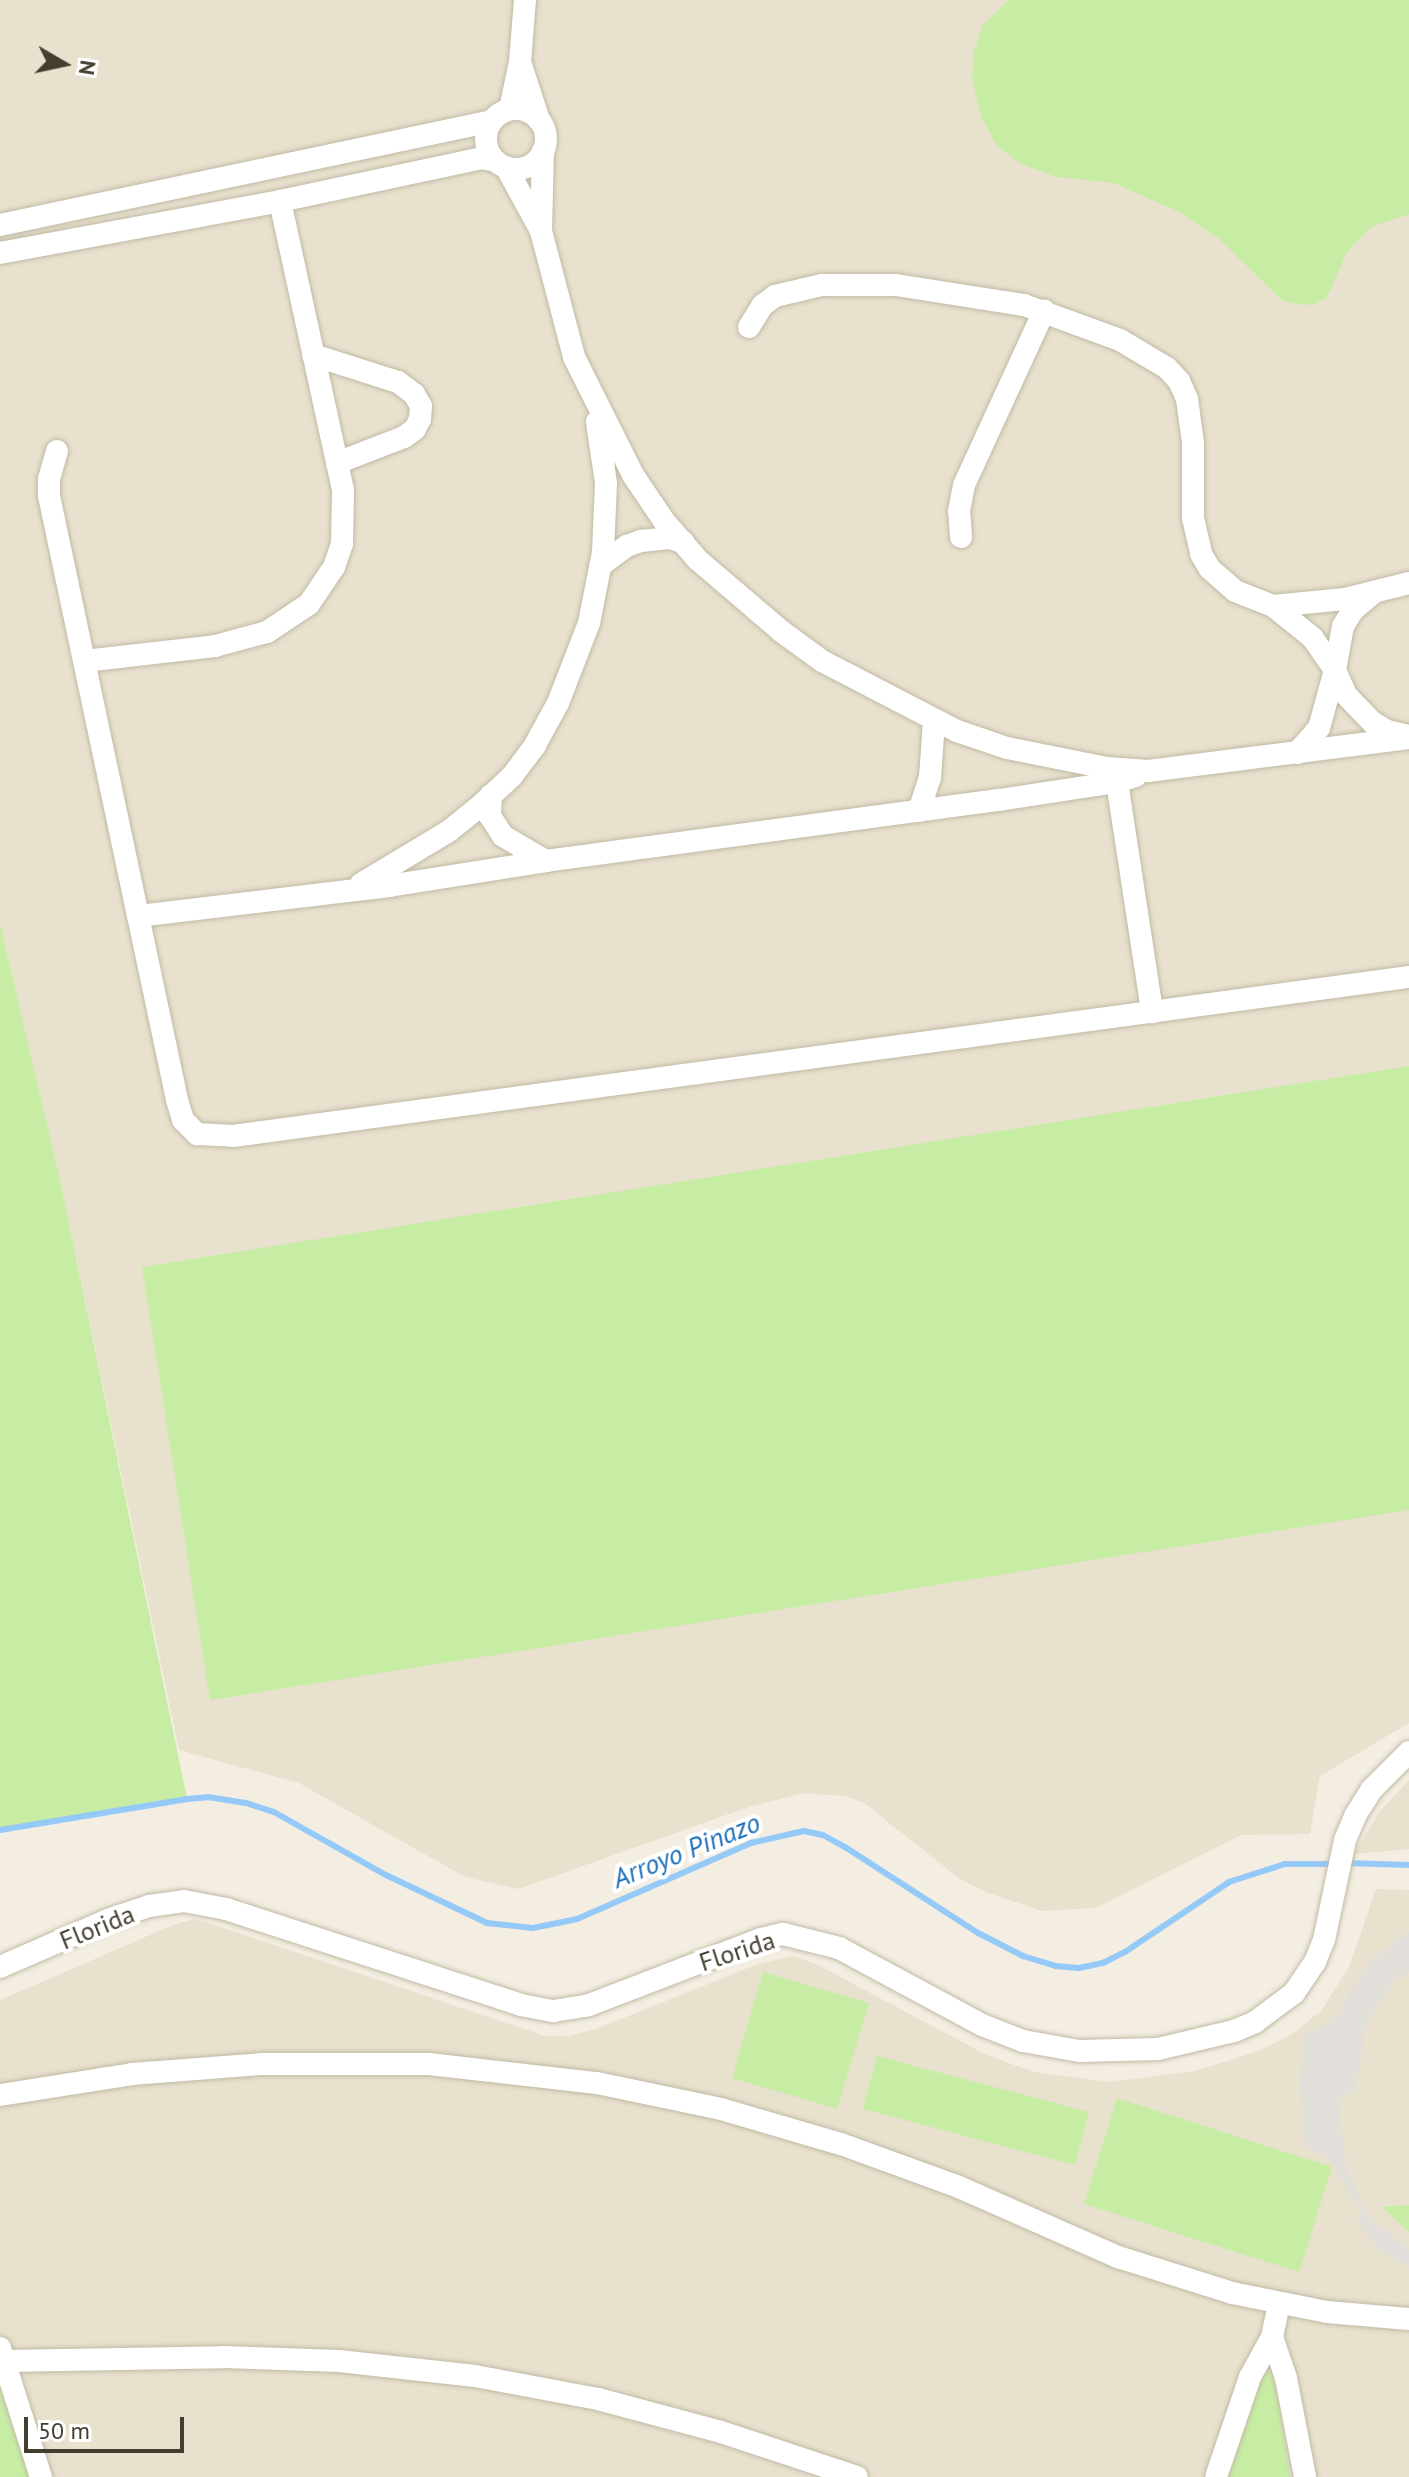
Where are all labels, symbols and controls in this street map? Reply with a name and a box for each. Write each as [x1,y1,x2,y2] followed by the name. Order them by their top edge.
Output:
[24,24,104,104] north arrow
[73,58,103,77] text: N
[607,1805,765,1895] water label: Arroyo Pinazo
[55,1898,139,1956] street label: Florida
[695,1924,779,1978] street label: Florida
[28,2401,188,2451] scale bar
[38,2415,90,2446] text: 50 m

